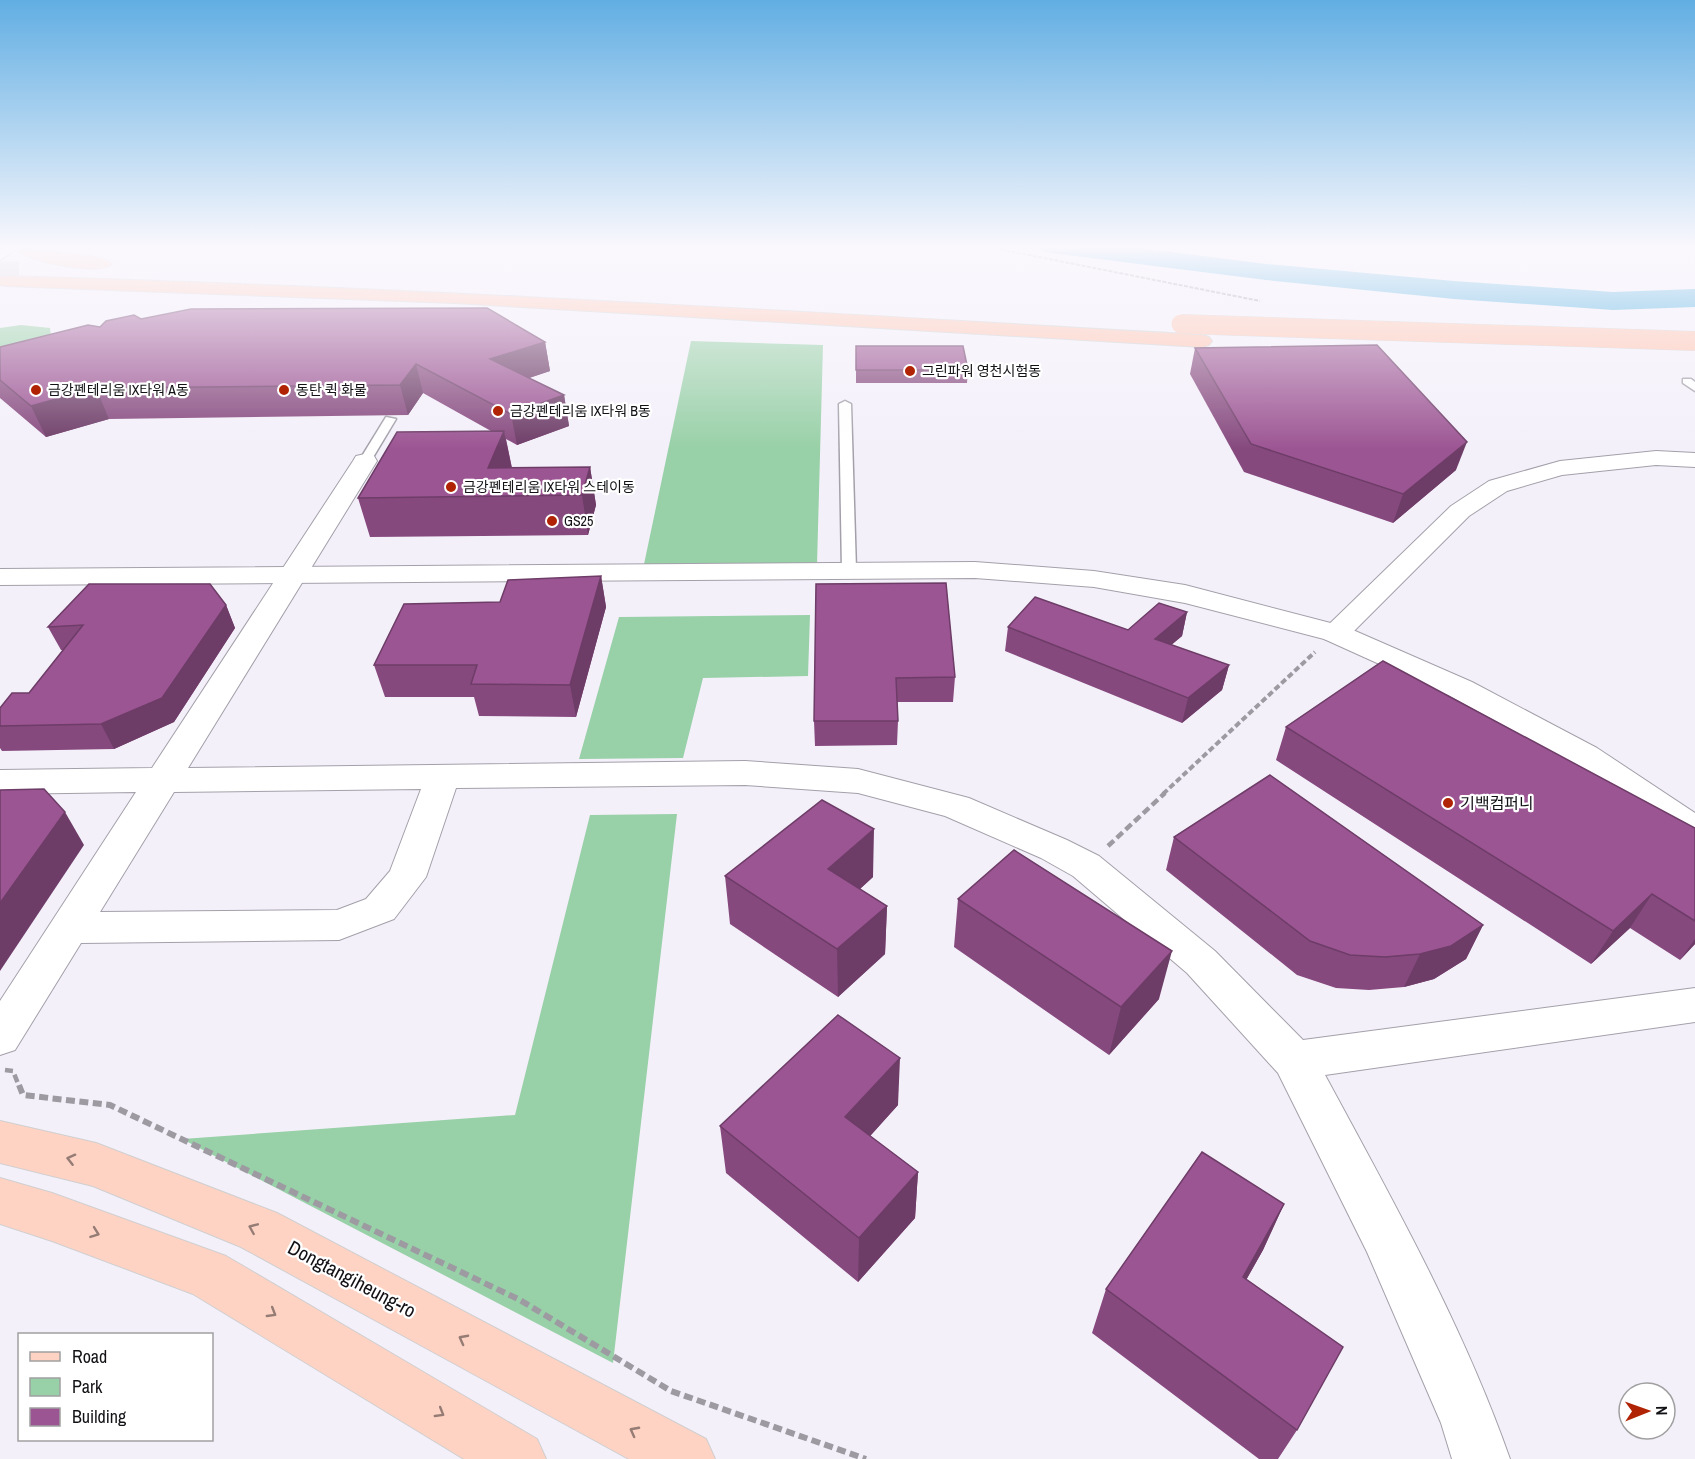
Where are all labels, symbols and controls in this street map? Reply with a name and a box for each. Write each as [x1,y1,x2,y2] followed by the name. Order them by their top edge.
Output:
[922,362,1041,380] place label: 그린파워 영천시험동
[903,364,917,378] marker: 그린파워 영천시험동
[48,381,189,399] place label: 금강펜테리움 IX타워 A동
[296,381,367,399] place label: 동탄 퀵 화물
[29,383,43,397] marker: 금강펜테리움 IX타워 A동
[277,383,291,397] marker: 동탄 퀵 화물
[510,402,651,420] place label: 금강펜테리움 IX타워 B동
[491,404,505,418] marker: 금강펜테리움 IX타워 B동
[463,478,635,496] place label: 금강펜테리움 IX타워 스테이동
[444,480,458,494] marker: 금강펜테리움 IX타워 스테이동
[564,512,593,530] place label: GS25
[545,514,559,528] marker: GS25
[1460,792,1534,814] place label: 기백컴퍼니
[1441,796,1455,810] marker: 기백컴퍼니
[66,1153,76,1166] one-way arrow
[249,1223,260,1235] one-way arrow
[89,1225,100,1238] one-way arrow
[284,1233,421,1324] street label: Dongtangiheung-ro
[266,1305,276,1317] one-way arrow
[18,1333,213,1441] legend
[458,1335,469,1346] one-way arrow
[72,1344,107,1369] text: Road
[72,1374,103,1399] text: Park
[1617,1381,1677,1441] north arrow
[72,1404,127,1429] text: Building
[434,1405,444,1417] one-way arrow
[1651,1406,1673,1416] text: N
[630,1427,641,1438] one-way arrow

